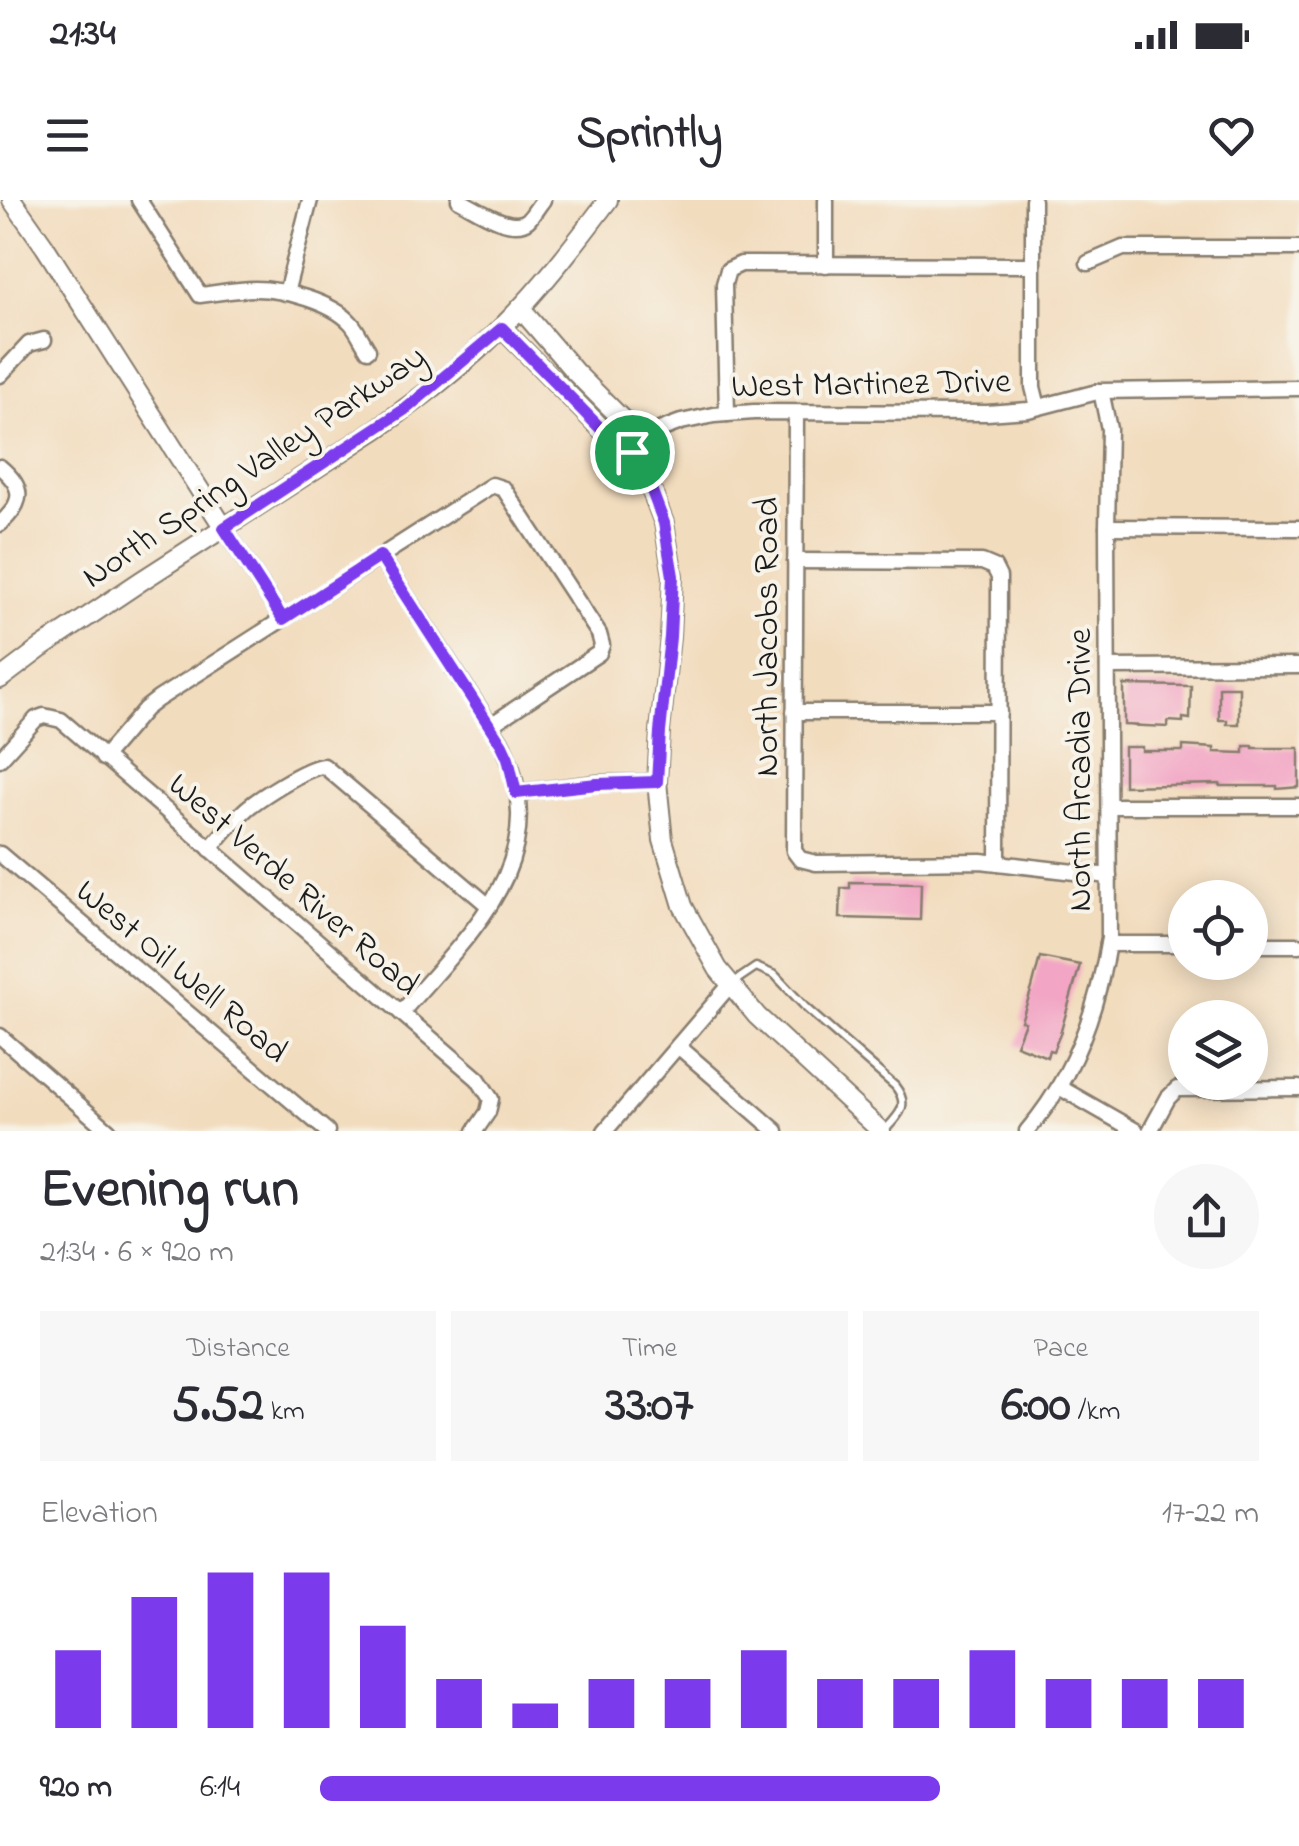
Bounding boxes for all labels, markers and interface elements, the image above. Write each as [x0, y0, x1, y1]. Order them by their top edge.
text: 21:34 [50, 7, 116, 63]
text: Sprintly [577, 102, 722, 168]
icon: menu [40, 108, 95, 163]
icon: heart [1204, 108, 1259, 163]
street label: North Spring Valley Parkway [72, 333, 437, 603]
street label: West Martinez Drive [731, 358, 1012, 413]
pin [590, 410, 675, 495]
icon: arrive [605, 425, 660, 480]
street label: North Jacobs Road [743, 497, 794, 777]
street label: North Arcadia Drive [1056, 628, 1107, 912]
street label: West Verde River Road [155, 761, 430, 1010]
street label: West Oil Well Road [63, 868, 298, 1077]
map controls [1168, 880, 1268, 1100]
button: locate [1168, 880, 1268, 980]
button: layers [1168, 1000, 1268, 1100]
text: Evening run [40, 1152, 299, 1232]
button: share [1154, 1164, 1259, 1269]
text: 21:34 · 6 × 920 m [40, 1230, 234, 1277]
text: Distance [187, 1329, 290, 1370]
text: Time [622, 1329, 677, 1370]
text: Pace [1034, 1329, 1088, 1370]
text: 5.52 [172, 1370, 264, 1443]
text: 33:07 [606, 1370, 693, 1443]
text: 6:00 [1001, 1370, 1071, 1443]
text: km [264, 1392, 305, 1433]
text: /km [1071, 1392, 1120, 1433]
text: Elevation [40, 1491, 158, 1538]
text: 17–22 m [1162, 1491, 1259, 1538]
text: 920 m [40, 1765, 112, 1812]
text: 6:14 [200, 1765, 240, 1812]

